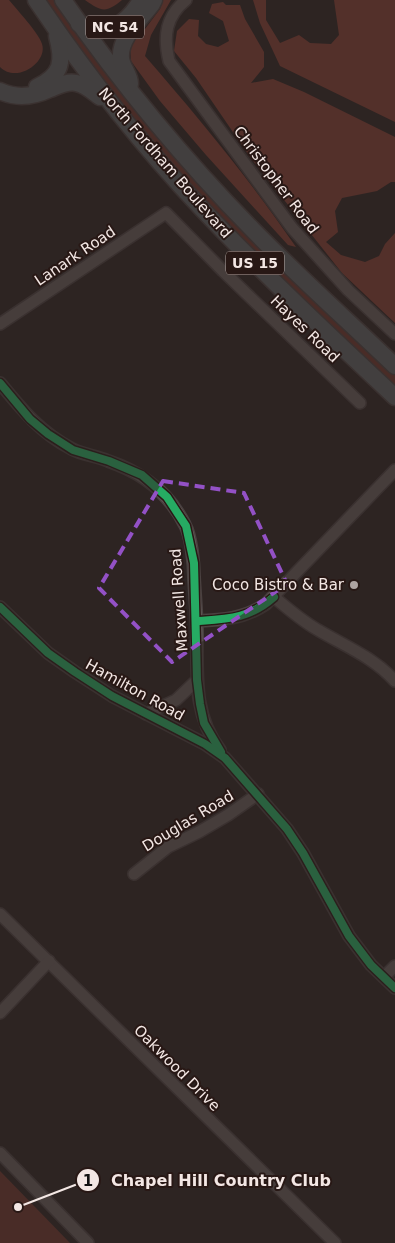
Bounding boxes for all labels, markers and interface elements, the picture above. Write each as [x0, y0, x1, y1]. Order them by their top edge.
road number: NC 54 [86, 16, 144, 38]
street label: North Fordham Boulevard [95, 84, 235, 242]
street label: Christopher Road [230, 123, 322, 237]
street label: Lanark Road [31, 222, 119, 290]
road number: US 15 [226, 252, 284, 274]
street label: Hayes Road [267, 292, 343, 366]
street label: Maxwell Road [166, 548, 192, 652]
place label: Coco Bistro & Bar [212, 576, 345, 594]
marker: Coco Bistro & Bar [348, 579, 360, 591]
street label: Hamilton Road [82, 655, 188, 725]
street label: Douglas Road [139, 787, 237, 855]
street label: Oakwood Drive [130, 1021, 224, 1115]
callout: Chapel Hill Country Club [76, 1165, 341, 1196]
text: Chapel Hill Country Club [111, 1171, 331, 1190]
text: 1 [83, 1172, 93, 1190]

